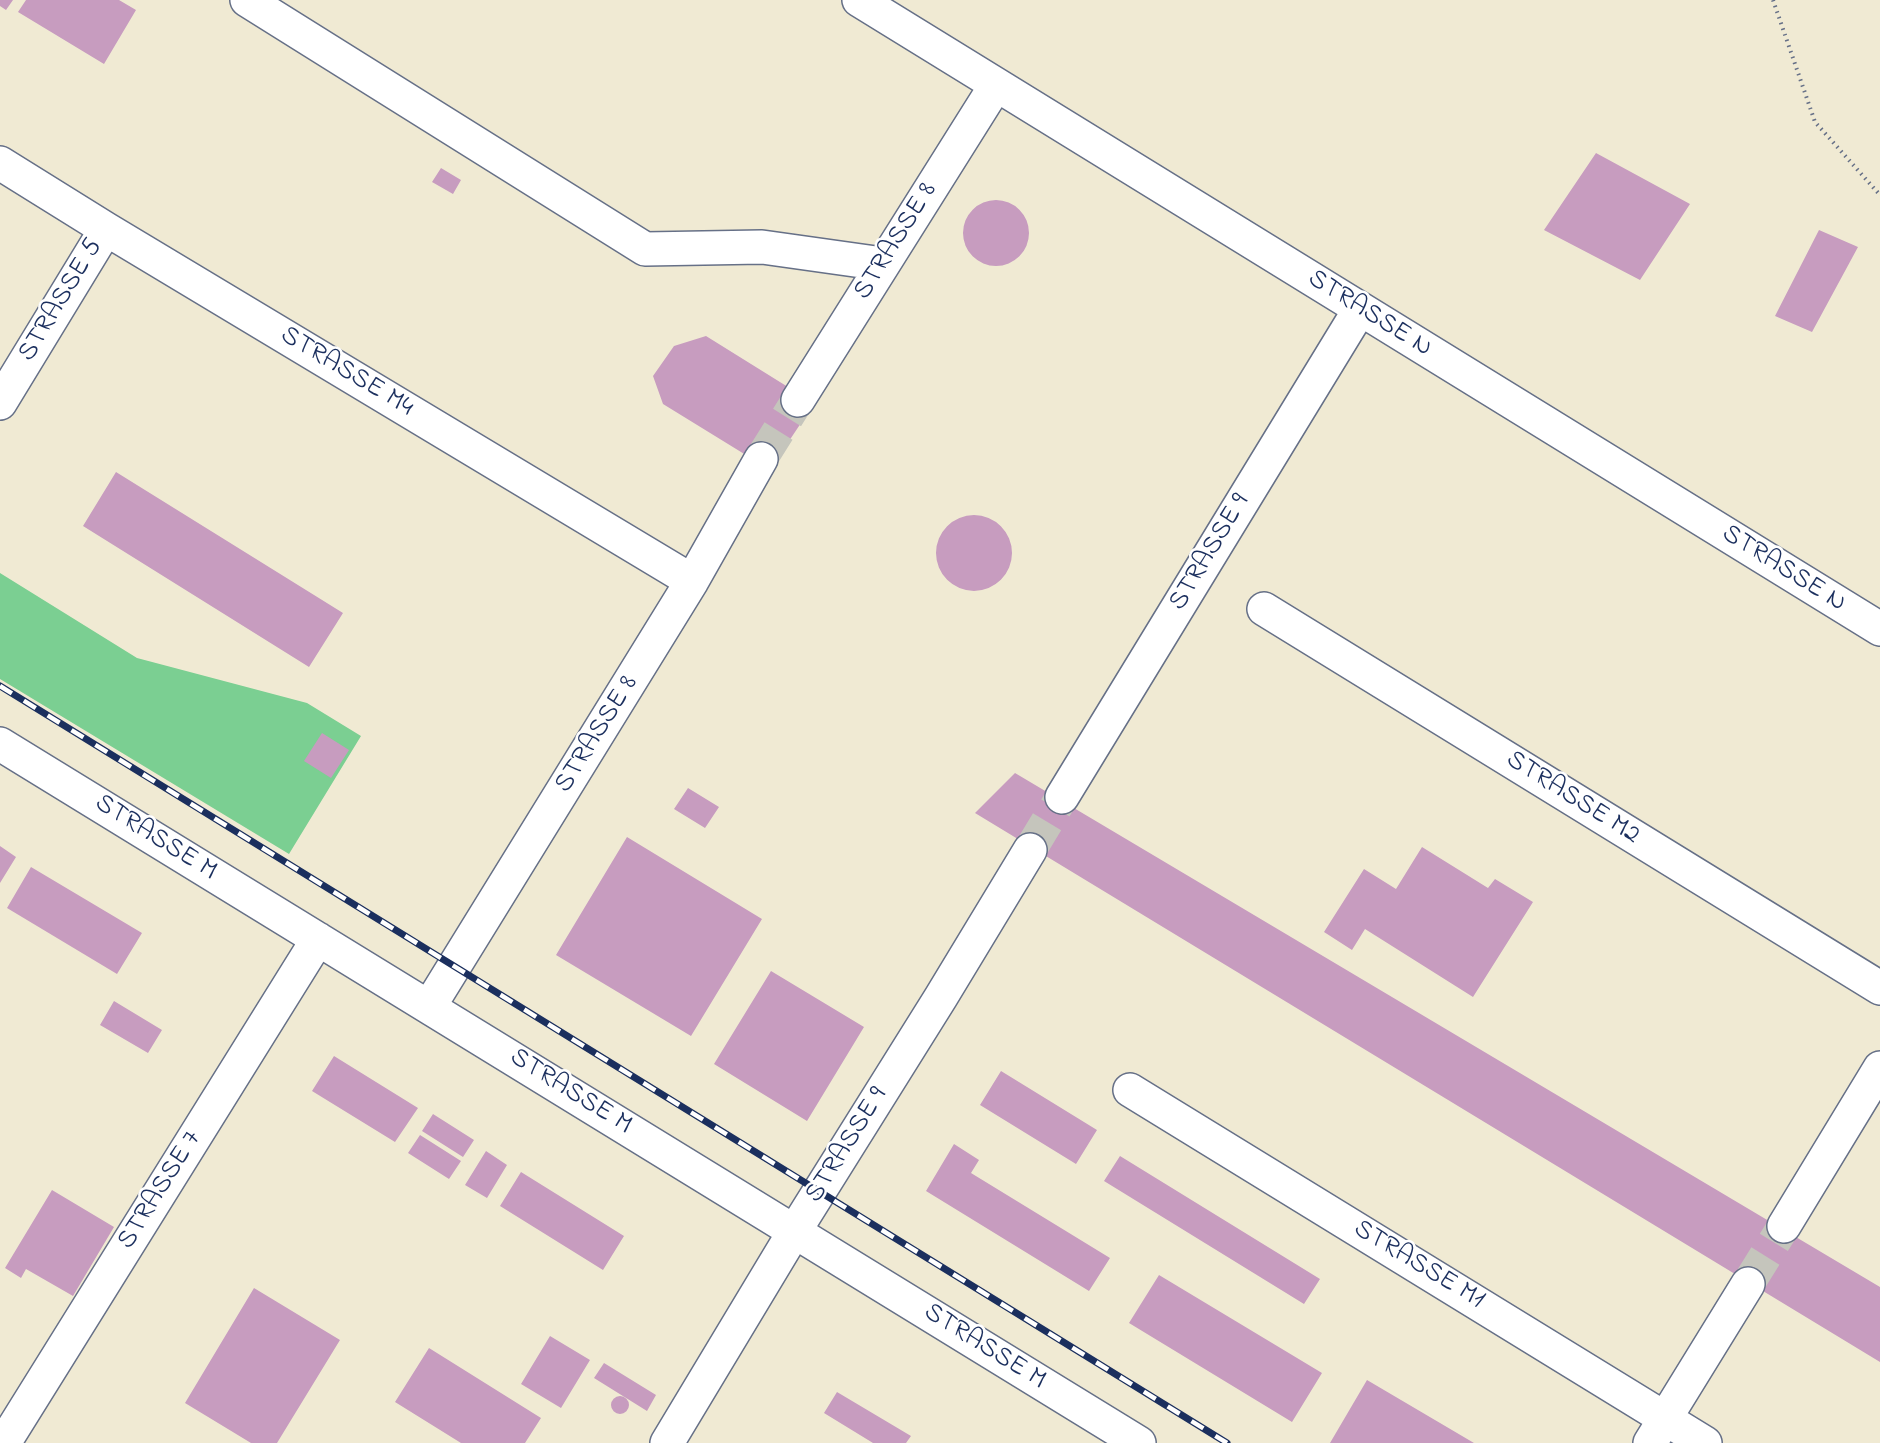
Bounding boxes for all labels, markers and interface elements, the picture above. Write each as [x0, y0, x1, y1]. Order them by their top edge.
street label: STRASSE 8 [848, 177, 946, 307]
street label: STRASSE 5 [13, 234, 111, 368]
street label: STRASSE N [1301, 264, 1437, 366]
street label: STRASSE M4 [274, 321, 418, 425]
street label: STRASSE 9 [1164, 489, 1258, 617]
street label: STRASSE N [1715, 519, 1851, 621]
street label: STRASSE 8 [549, 670, 647, 800]
street label: STRASSE M2 [1499, 745, 1645, 853]
street label: STRASSE M [88, 789, 222, 889]
street label: STRASSE M [503, 1043, 637, 1143]
street label: STRASSE 9 [800, 1082, 896, 1210]
street label: STRASSE 7 [112, 1126, 210, 1256]
street label: STRASSE M1 [1347, 1214, 1489, 1318]
street label: STRASSE M [917, 1298, 1051, 1398]

